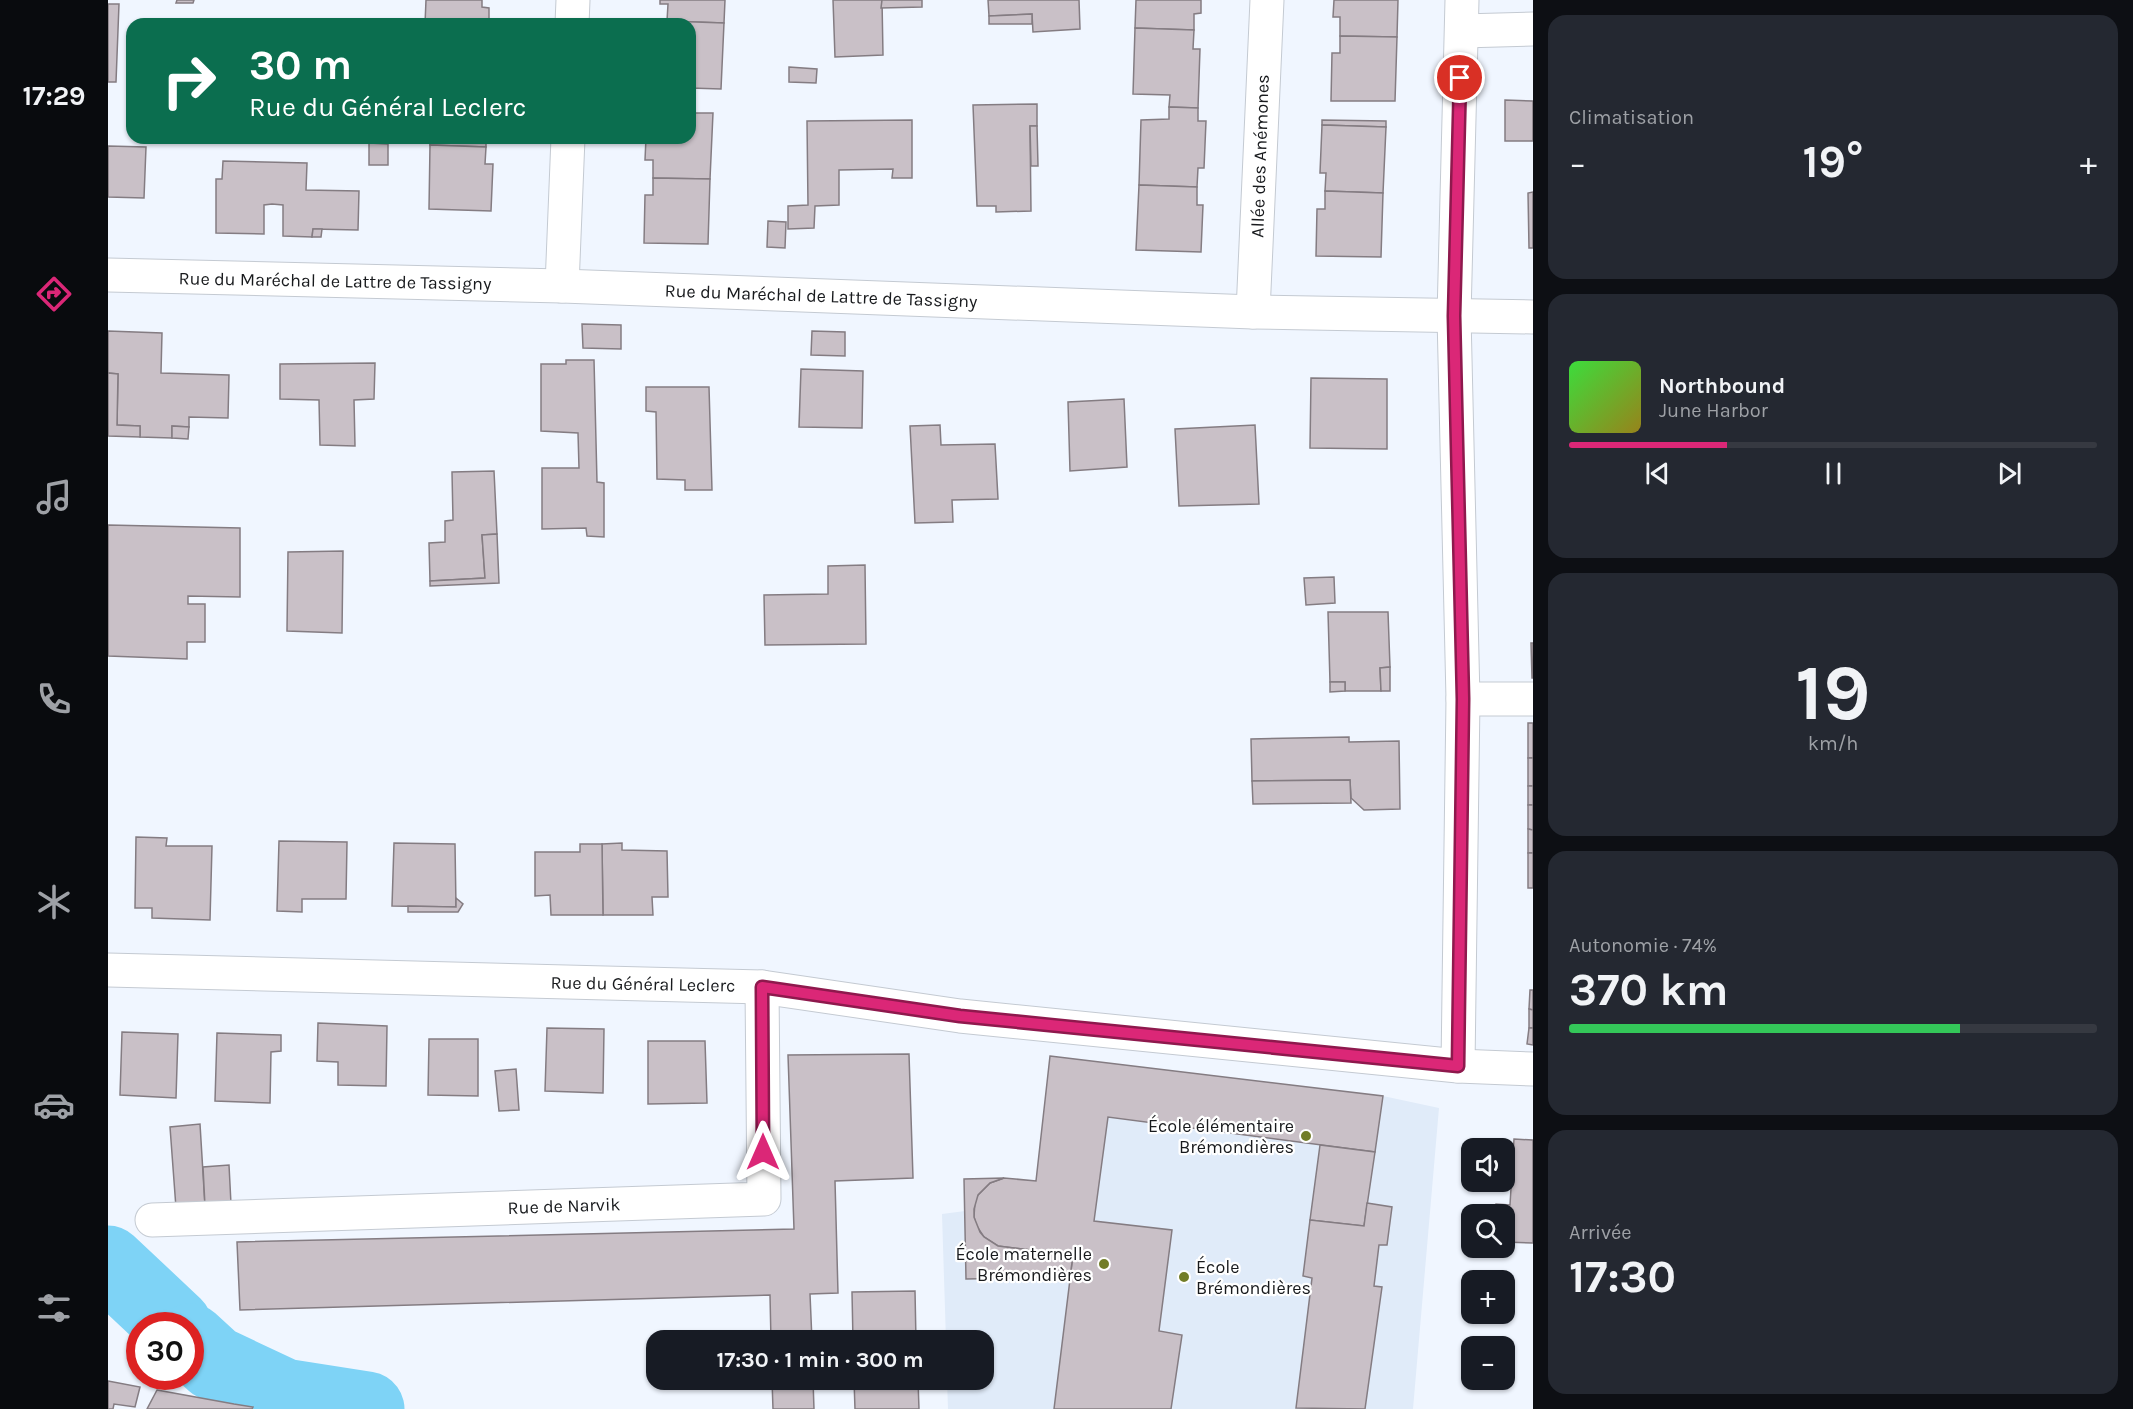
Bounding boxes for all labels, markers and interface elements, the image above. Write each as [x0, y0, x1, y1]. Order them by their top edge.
text: 30 m [249, 40, 352, 90]
icon: right [150, 42, 228, 120]
pin [1434, 52, 1485, 103]
icon: arrive [1443, 61, 1476, 94]
street label: Allée des Anémones [1246, 74, 1274, 238]
text: 17:29 [22, 80, 86, 112]
text: Rue du Général Leclerc [249, 91, 526, 123]
text: Climatisation [1569, 106, 1694, 129]
text: 19° [1803, 136, 1863, 188]
text: − [1569, 144, 1586, 182]
text: + [2080, 144, 2097, 182]
street label: Rue du Maréchal de Lattre de Tassigny [178, 267, 492, 295]
icon: directions [33, 273, 75, 315]
street label: Rue du Maréchal de Lattre de Tassigny [664, 280, 978, 312]
text: Northbound [1659, 373, 1785, 399]
text: June Harbor [1659, 399, 1768, 422]
icon: previous [1641, 457, 1674, 490]
icon: pause [1817, 457, 1850, 490]
icon: next [1993, 457, 2026, 490]
icon: music [33, 476, 75, 518]
text: 19 [1795, 647, 1871, 739]
icon: phone [33, 678, 75, 720]
text: km/h [1808, 732, 1858, 755]
icon: climate [33, 881, 75, 923]
text: Autonomie · 74% [1569, 934, 1717, 957]
text: 370 km [1569, 964, 1729, 1016]
street label: Rue du Général Leclerc [550, 971, 736, 997]
icon: car [33, 1084, 75, 1126]
place label: École élémentaire Brémondières [1148, 1114, 1294, 1158]
position arrow [731, 1120, 795, 1184]
marker: École élémentaire Brémondières [1299, 1129, 1313, 1143]
map controls [1461, 1138, 1515, 1390]
button: sound [1461, 1138, 1515, 1192]
street label: Rue de Narvik [507, 1193, 621, 1219]
button: search [1461, 1204, 1515, 1258]
text: Arrivée [1569, 1221, 1632, 1244]
place label: École maternelle Brémondières [956, 1242, 1092, 1286]
text: 17:30 [1569, 1251, 1676, 1303]
place label: École Brémondières [1196, 1255, 1311, 1299]
marker: École maternelle Brémondières [1097, 1257, 1111, 1271]
marker: École Brémondières [1177, 1270, 1191, 1284]
button: + [1461, 1270, 1515, 1324]
icon: filters [33, 1287, 75, 1329]
speed limit sign: 30 [126, 1312, 204, 1390]
button: − [1461, 1336, 1515, 1390]
text: 17:30 · 1 min · 300 m [716, 1347, 924, 1373]

